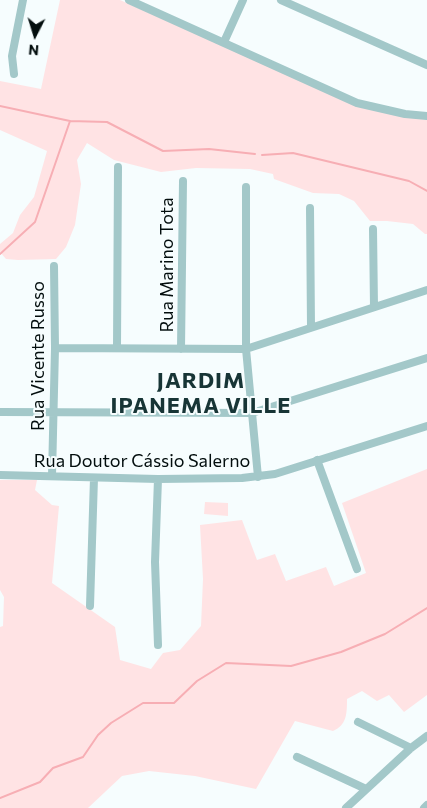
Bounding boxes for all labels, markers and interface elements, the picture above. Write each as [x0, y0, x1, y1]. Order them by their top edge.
north arrow [10, 10, 60, 60]
text: N [28, 42, 40, 59]
street label: Rua Marino Tota [156, 197, 178, 333]
street label: Rua Vicente Russo [27, 281, 49, 431]
district label: JARDIM IPANEMA VILLE [109, 368, 293, 420]
street label: Rua Doutor Cássio Salerno [34, 450, 250, 472]

